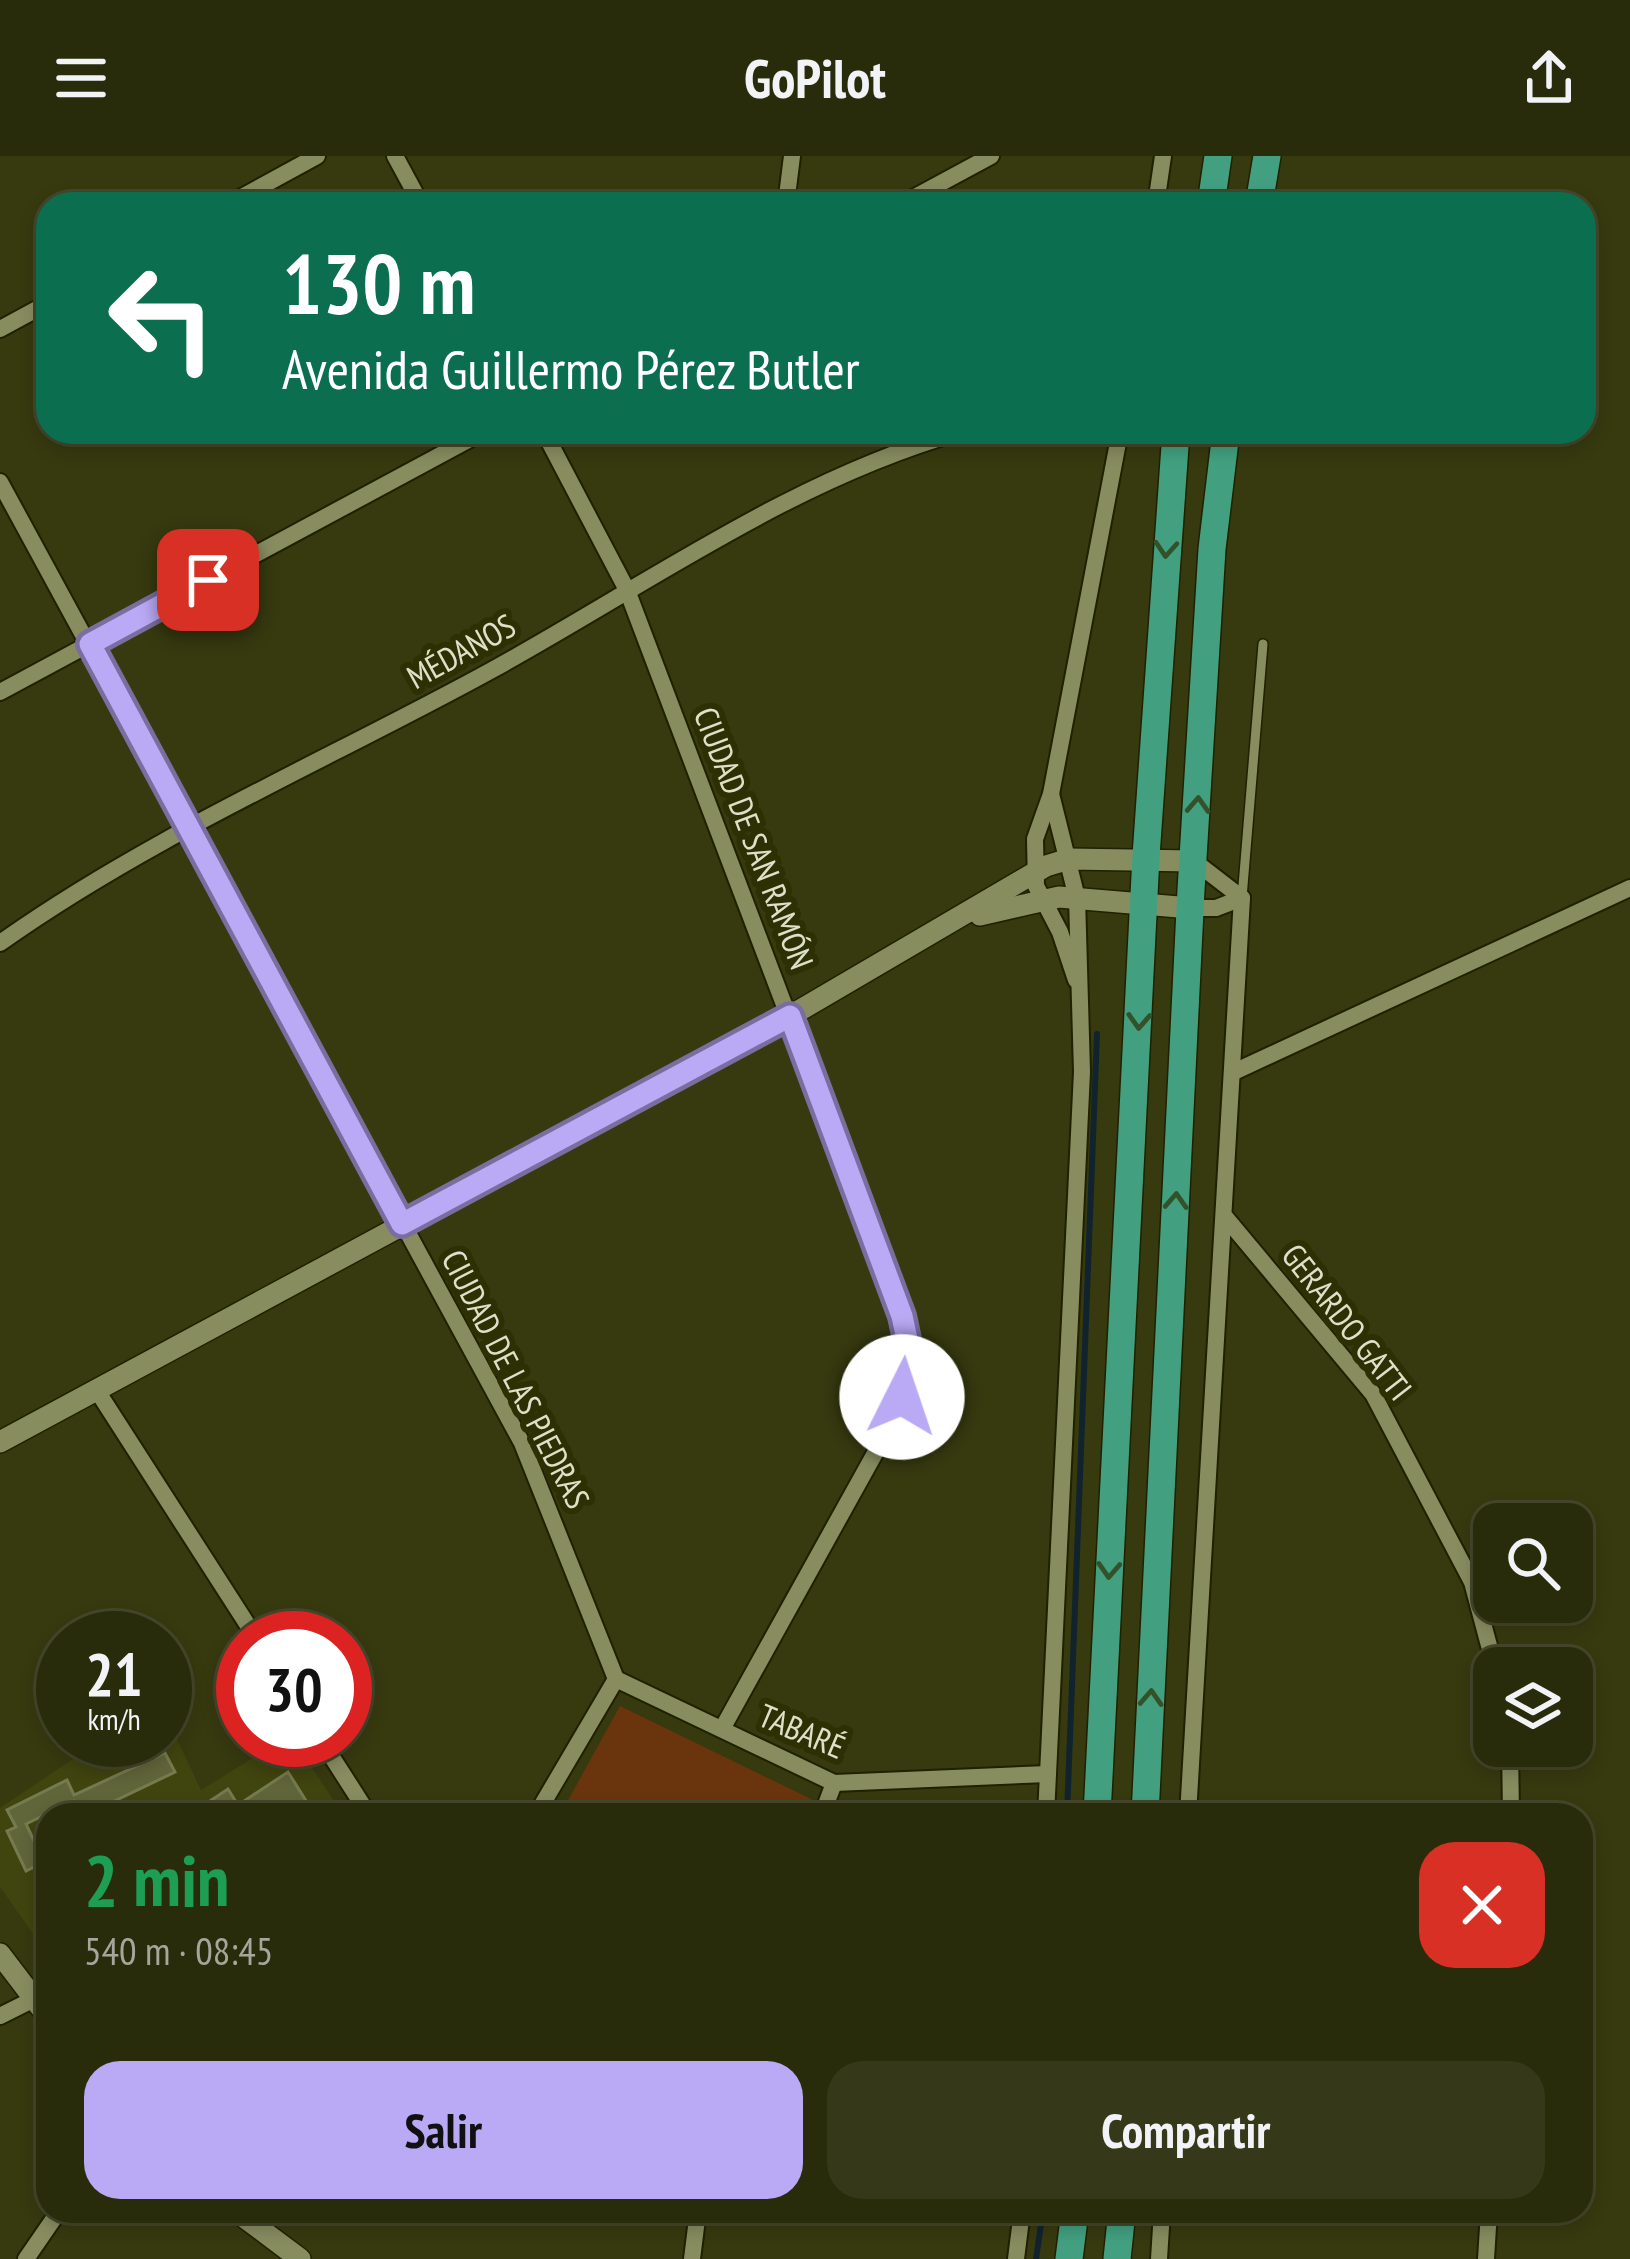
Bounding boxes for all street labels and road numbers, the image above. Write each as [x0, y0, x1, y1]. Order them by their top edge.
street label: MÉDANOS [399, 603, 523, 698]
street label: CIUDAD DE SAN RAMÓN [685, 701, 824, 975]
street label: GERARDO GATTI [1273, 1235, 1422, 1409]
street label: CIUDAD DE LAS PIEDRAS [433, 1242, 600, 1515]
street label: TABARÉ [753, 1693, 852, 1768]

